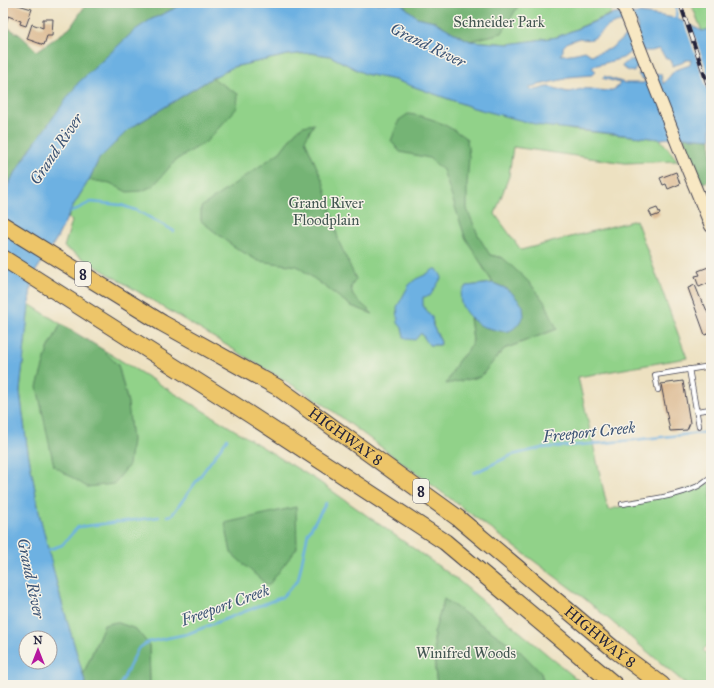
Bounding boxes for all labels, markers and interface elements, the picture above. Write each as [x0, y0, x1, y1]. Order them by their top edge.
park label: Schneider Park [453, 13, 545, 31]
water label: Grand River [387, 19, 470, 72]
water label: Grand River [25, 109, 87, 188]
park label: Grand River Floodplain [288, 194, 364, 229]
road number: 8 [75, 262, 91, 286]
street label: HIGHWAY 8 [305, 404, 386, 469]
water label: Freeport Creek [541, 418, 636, 447]
road number: 8 [413, 479, 429, 503]
water label: Grand River [13, 536, 49, 621]
water label: Freeport Creek [177, 580, 272, 631]
street label: HIGHWAY 8 [561, 602, 639, 671]
north arrow [18, 630, 58, 670]
text: N [33, 634, 43, 647]
park label: Winifred Woods [416, 644, 516, 662]

